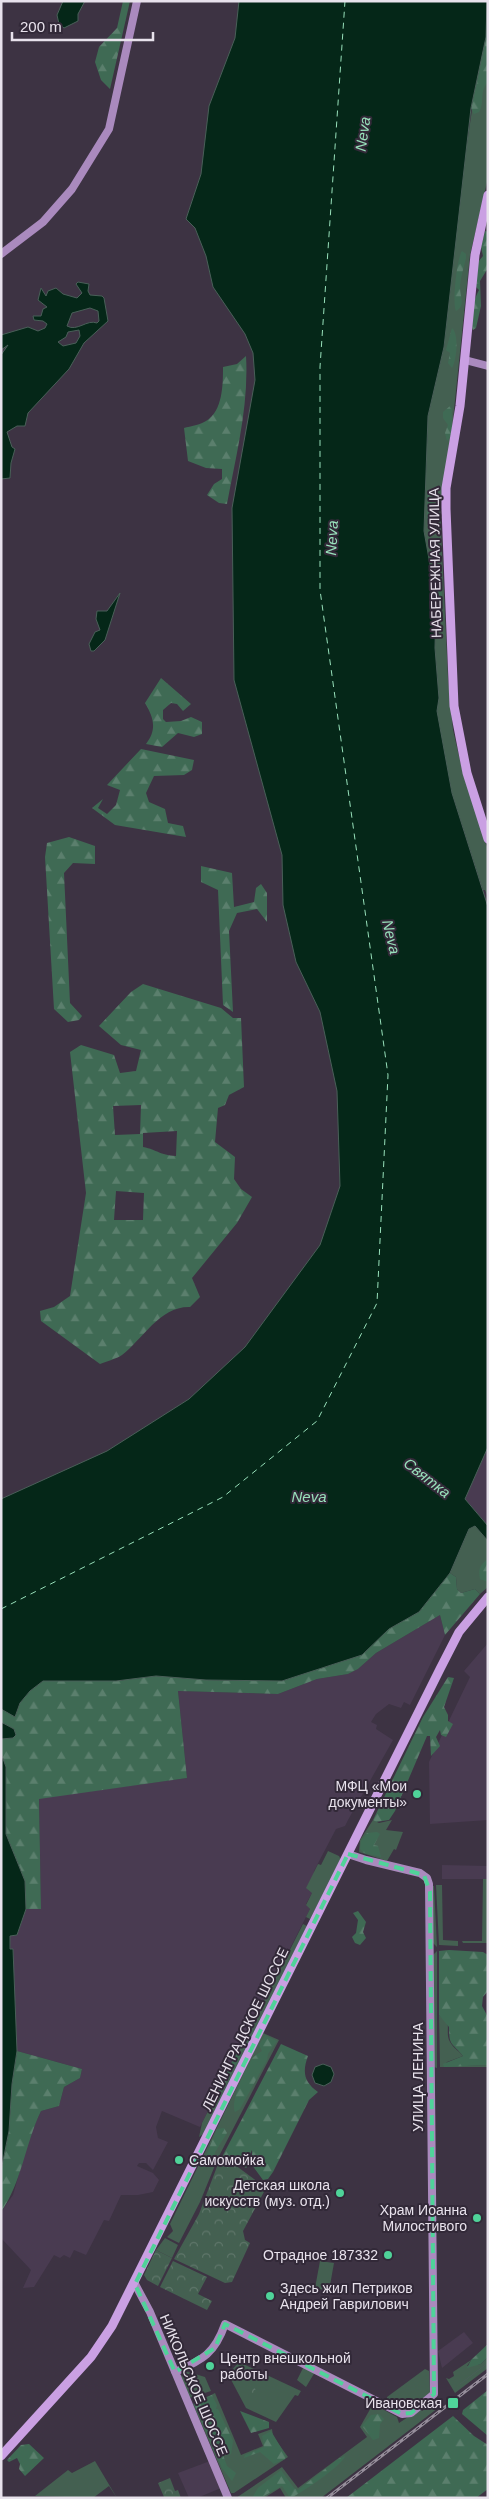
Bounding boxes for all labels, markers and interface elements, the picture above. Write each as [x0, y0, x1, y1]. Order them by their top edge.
scale bar [12, 10, 154, 42]
text: 200 m [20, 18, 62, 35]
water label: Neva [352, 115, 373, 152]
street label: НАБЕРЕЖНАЯ УЛИЦА [426, 487, 444, 638]
water label: Neva [322, 520, 341, 556]
water label: Neva [379, 918, 404, 956]
water label: Святка [401, 1454, 454, 1501]
water label: Neva [291, 1488, 327, 1505]
place label: МФЦ «Мои документы» [329, 1778, 407, 1810]
marker: МФЦ «Мои документы» [411, 1788, 423, 1800]
street label: ЛЕНИНГРАДСКОЕ ШОССЕ [198, 1945, 292, 2113]
street label: УЛИЦА ЛЕНИНА [410, 2022, 426, 2132]
place label: Самомойка [189, 2152, 264, 2168]
marker: Самомойка [173, 2154, 185, 2166]
place label: Детская школа искусств (муз. отд.) [205, 2177, 330, 2209]
marker: Детская школа искусств (муз. отд.) [334, 2187, 346, 2199]
place label: Храм Иоанна Милостивого [380, 2202, 467, 2234]
marker: Храм Иоанна Милостивого [471, 2212, 483, 2224]
place label: Отрадное 187332 [263, 2247, 378, 2263]
marker: Отрадное 187332 [382, 2249, 394, 2261]
place label: Здесь жил Петриков Андрей Гаврилович [280, 2280, 413, 2312]
marker: Здесь жил Петриков Андрей Гаврилович [264, 2290, 276, 2302]
street label: НИКОЛЬСКОЕ ШОССЕ [157, 2312, 231, 2458]
place label: Центр внешкольной работы [220, 2350, 351, 2382]
marker: Центр внешкольной работы [204, 2360, 216, 2372]
place label: Ивановская [365, 2395, 442, 2411]
marker: Ивановская [446, 2396, 460, 2410]

